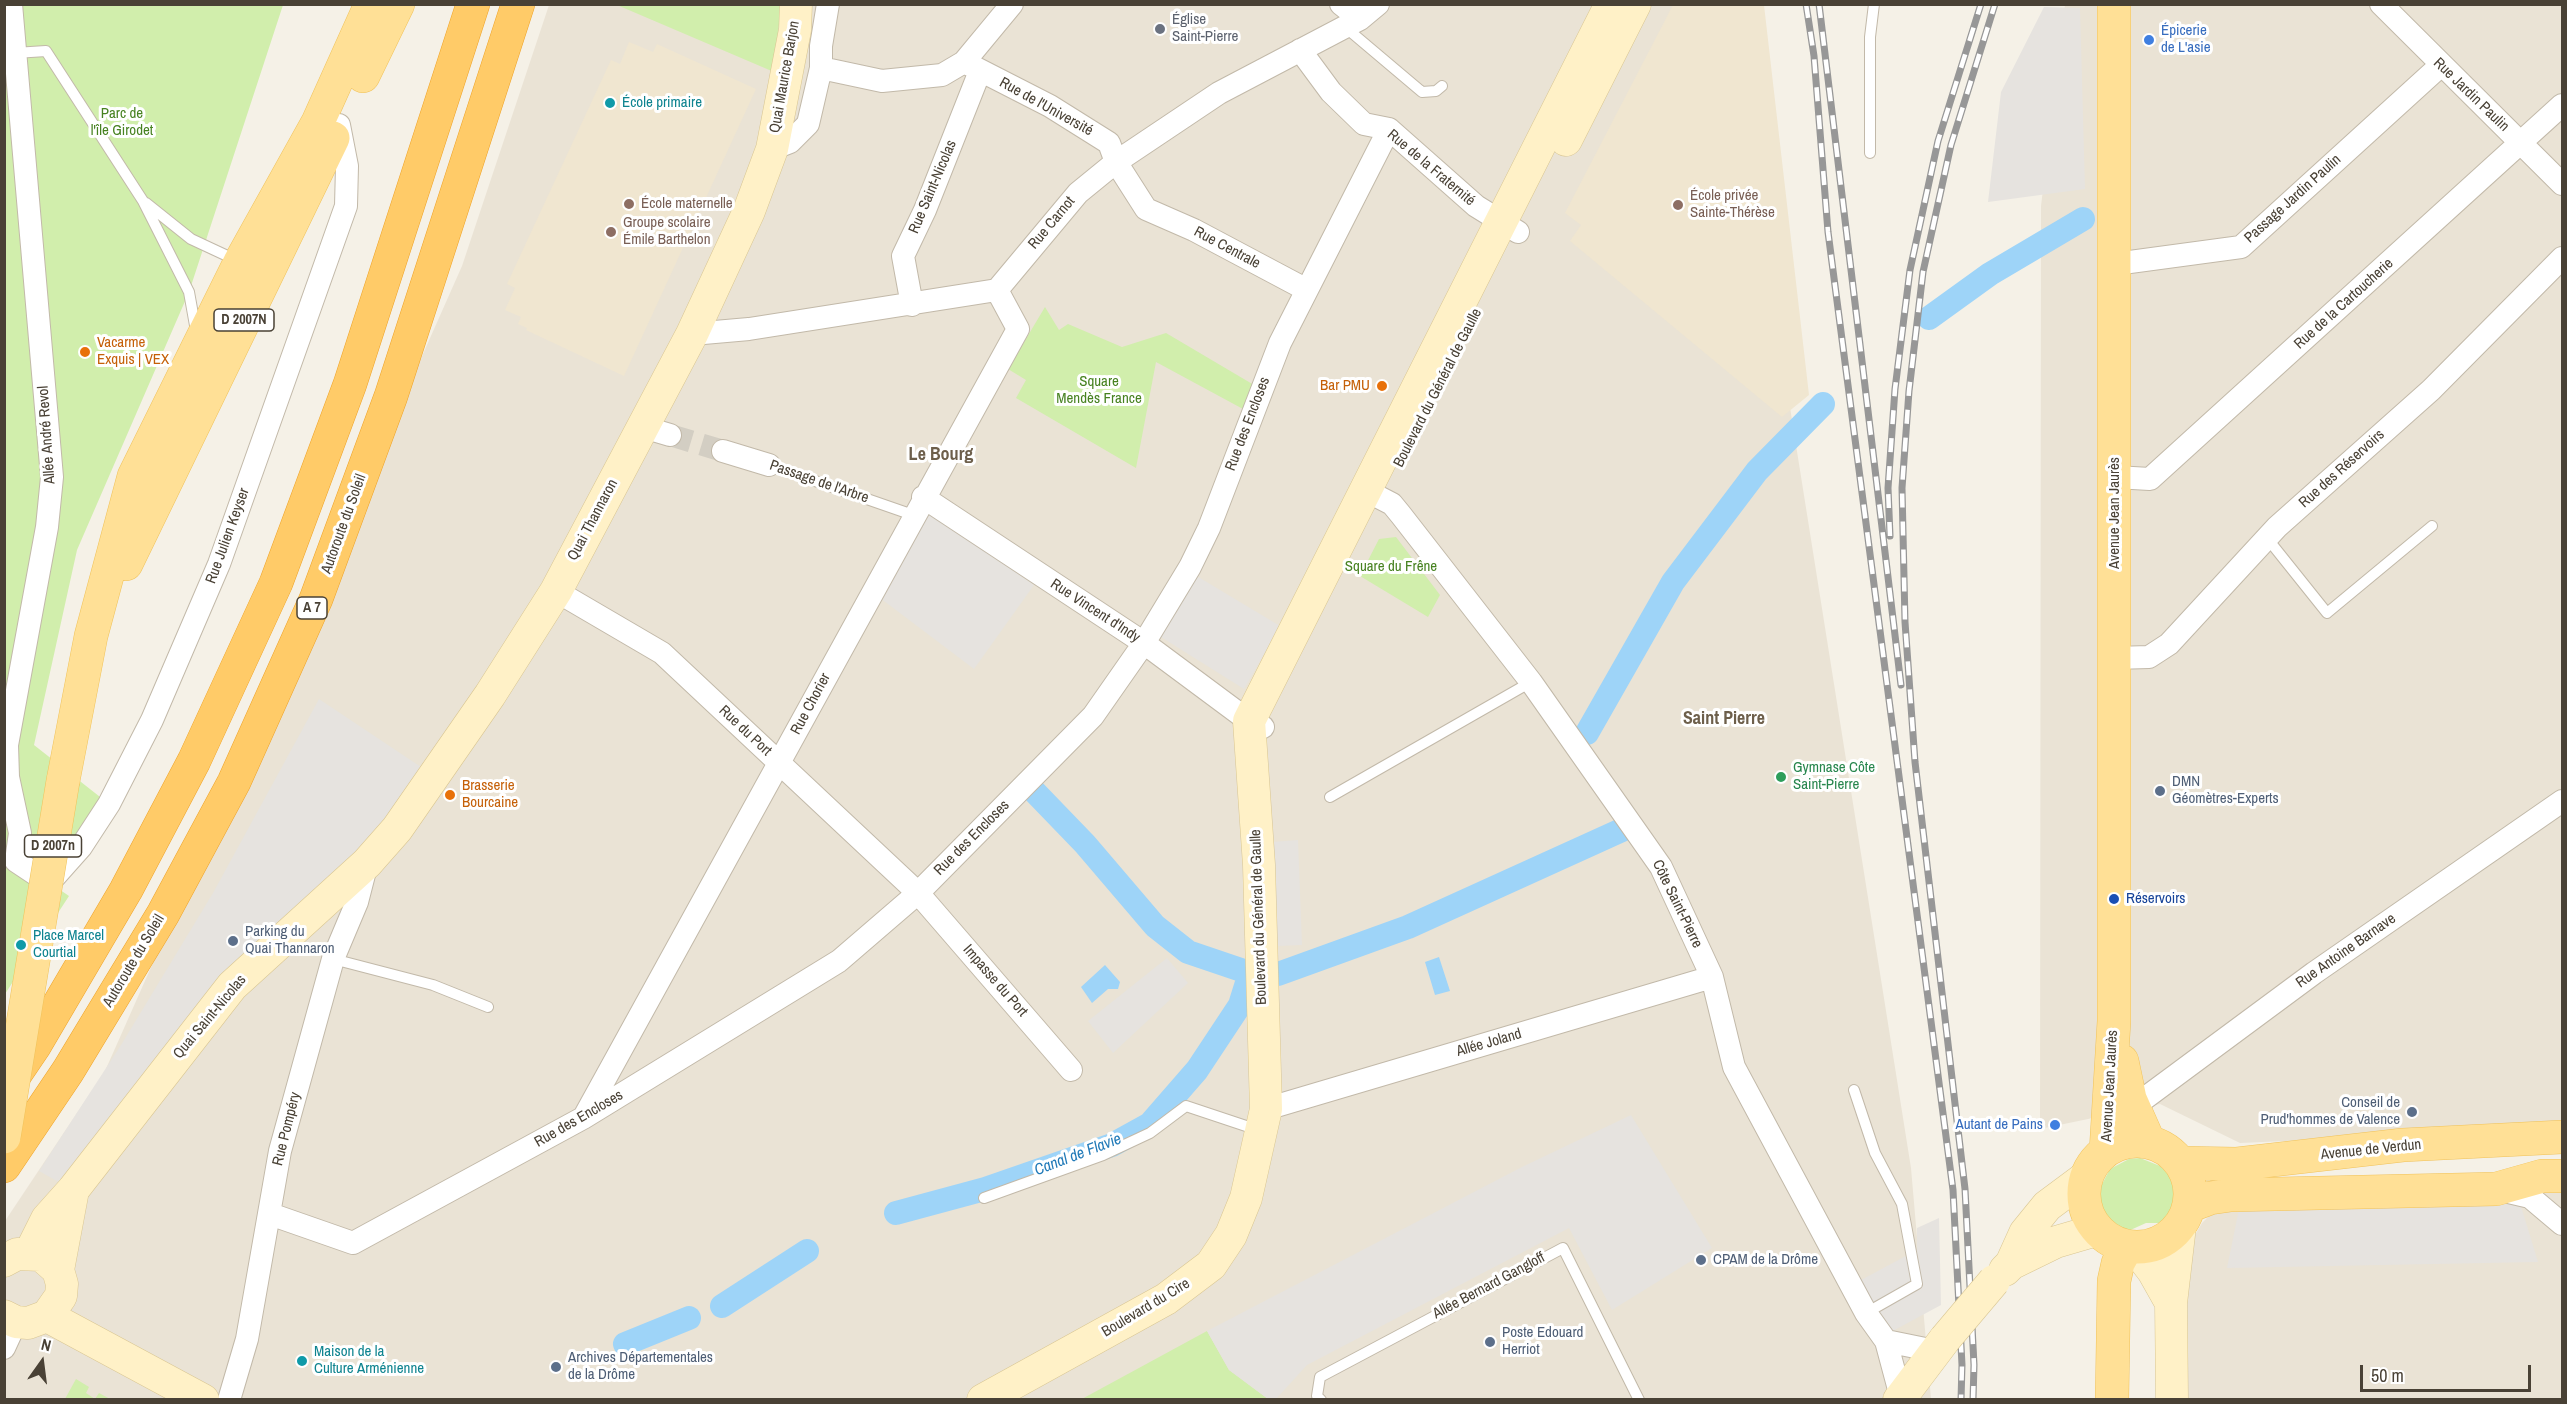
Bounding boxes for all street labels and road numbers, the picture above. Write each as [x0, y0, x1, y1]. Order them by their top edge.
street label: Quai Maurice Barjon [766, 20, 804, 134]
street label: Rue Jardin Paulin [2429, 54, 2513, 136]
street label: Rue de l'Université [996, 74, 1096, 140]
street label: Rue de la Fraternité [1383, 126, 1479, 210]
street label: Rue Saint-Nicolas [905, 138, 961, 236]
street label: Passage Jardin Paulin [2241, 151, 2345, 247]
street label: Rue Carnot [1025, 193, 1079, 253]
street label: Rue Centrale [1191, 223, 1263, 273]
street label: Rue de la Cartoucherie [2291, 255, 2397, 353]
street label: Boulevard du Général de Gaulle [1390, 306, 1486, 470]
road number: D 2007N [214, 309, 274, 331]
street label: Rue des Encloses [1222, 374, 1274, 474]
street label: Allée André Revol [35, 385, 59, 485]
street label: Rue des Réservoirs [2296, 426, 2388, 512]
street label: Passage de l'Arbre [767, 457, 871, 507]
street label: Avenue Jean Jaurès [2106, 457, 2124, 569]
street label: Autoroute du Soleil [318, 472, 370, 576]
street label: Quai Thannaron [564, 476, 622, 564]
street label: Rue Julien Keyser [202, 486, 254, 586]
street label: Rue Vincent d'Indy [1047, 575, 1143, 647]
road number: A 7 [297, 597, 327, 619]
street label: Rue Chorier [787, 670, 835, 738]
street label: Rue du Port [715, 702, 775, 760]
street label: Rue des Encloses [931, 797, 1013, 879]
street label: Boulevard du Général de Gaulle [1247, 829, 1271, 1005]
road number: D 2007n [25, 835, 82, 857]
street label: Côte Saint-Pierre [1648, 857, 1706, 951]
street label: Rue Antoine Barnave [2293, 910, 2399, 992]
street label: Autoroute du Soleil [99, 912, 169, 1010]
street label: Impasse du Port [959, 941, 1031, 1021]
street label: Quai Saint-Nicolas [170, 971, 250, 1063]
street label: Allée Joland [1454, 1025, 1524, 1061]
street label: Avenue Jean Jaurès [2098, 1030, 2122, 1142]
street label: Rue des Encloses [532, 1086, 626, 1152]
street label: Rue Pompéry [269, 1090, 305, 1168]
street label: Avenue de Verdun [2320, 1136, 2422, 1164]
street label: Allée Bernard Gangloff [1430, 1249, 1548, 1323]
street label: Boulevard du Cire [1099, 1275, 1193, 1341]

